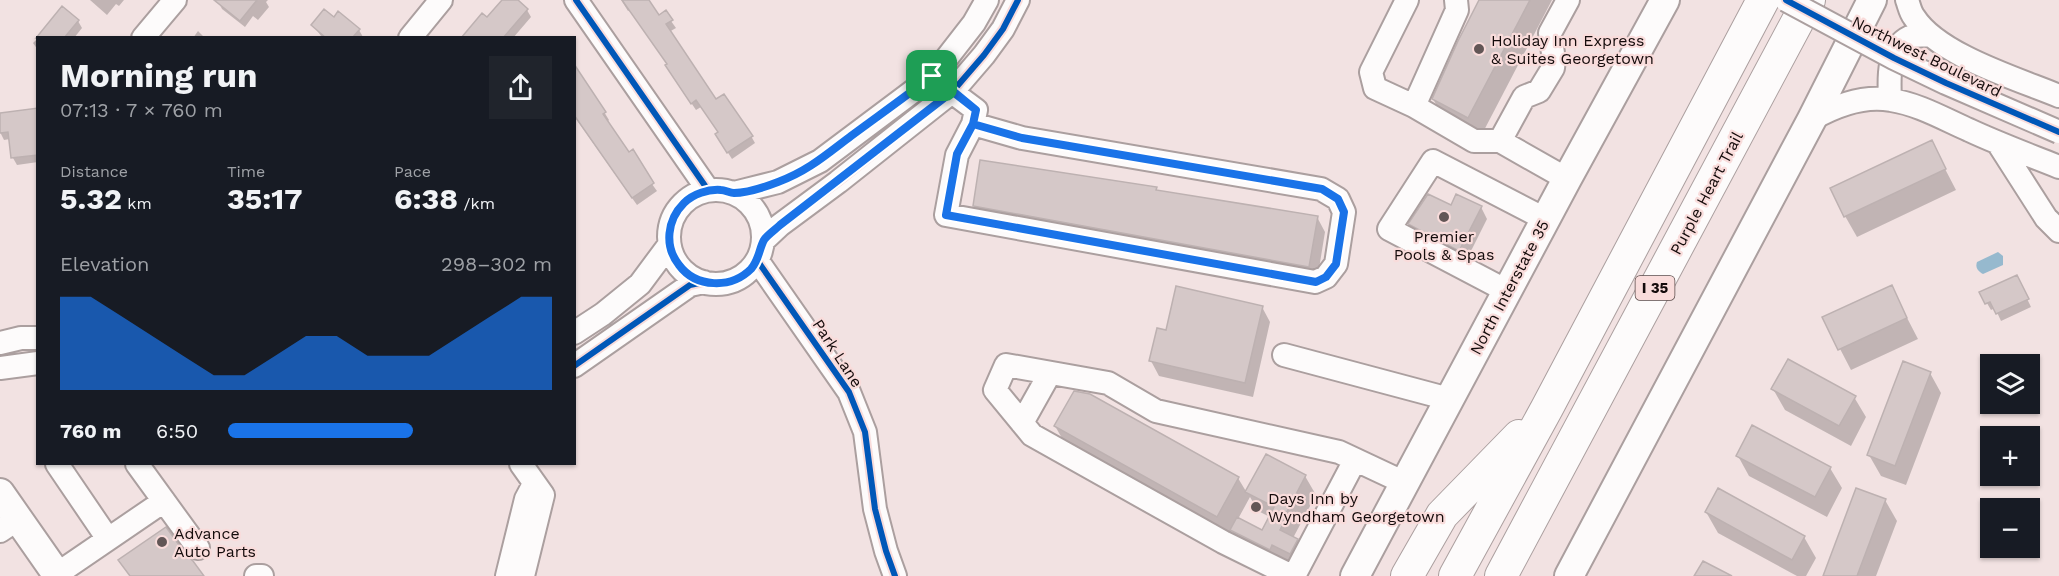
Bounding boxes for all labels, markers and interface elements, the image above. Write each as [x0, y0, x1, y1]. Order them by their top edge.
street label: Northwest Boulevard [1849, 12, 2005, 101]
place label: Holiday Inn Express & Suites Georgetown [1491, 31, 1654, 68]
marker: Holiday Inn Express & Suites Georgetown [1472, 42, 1486, 56]
pin [906, 50, 957, 101]
text: Morning run [60, 56, 257, 95]
button: share [489, 56, 552, 119]
icon: arrive [915, 59, 948, 92]
text: 07:13 · 7 × 760 m [60, 98, 223, 122]
street label: Purple Heart Trail [1666, 128, 1747, 258]
text: Distance [60, 162, 128, 181]
text: Time [227, 162, 265, 181]
text: Pace [394, 162, 431, 181]
text: 5.32 [60, 181, 122, 216]
text: 35:17 [227, 181, 303, 216]
text: 6:38 [394, 181, 458, 216]
text: km [122, 194, 152, 213]
text: /km [458, 194, 495, 213]
marker: Premier Pools & Spas [1437, 210, 1451, 224]
street label: North Interstate 35 [1466, 217, 1553, 358]
place label: Premier Pools & Spas [1394, 227, 1494, 264]
text: Elevation [60, 252, 149, 276]
text: 298–302 m [441, 252, 552, 276]
road number: I 35 [1636, 276, 1674, 300]
street label: Park Lane [809, 316, 867, 391]
map controls [1980, 354, 2040, 558]
button: layers [1980, 354, 2040, 414]
text: 760 m [60, 419, 121, 443]
text: 6:50 [156, 419, 198, 443]
button: + [1980, 426, 2040, 486]
place label: Days Inn by Wyndham Georgetown [1268, 489, 1445, 526]
button: − [1980, 498, 2040, 558]
marker: Days Inn by Wyndham Georgetown [1249, 500, 1263, 514]
place label: Advance Auto Parts [174, 524, 256, 561]
marker: Advance Auto Parts [155, 535, 169, 549]

